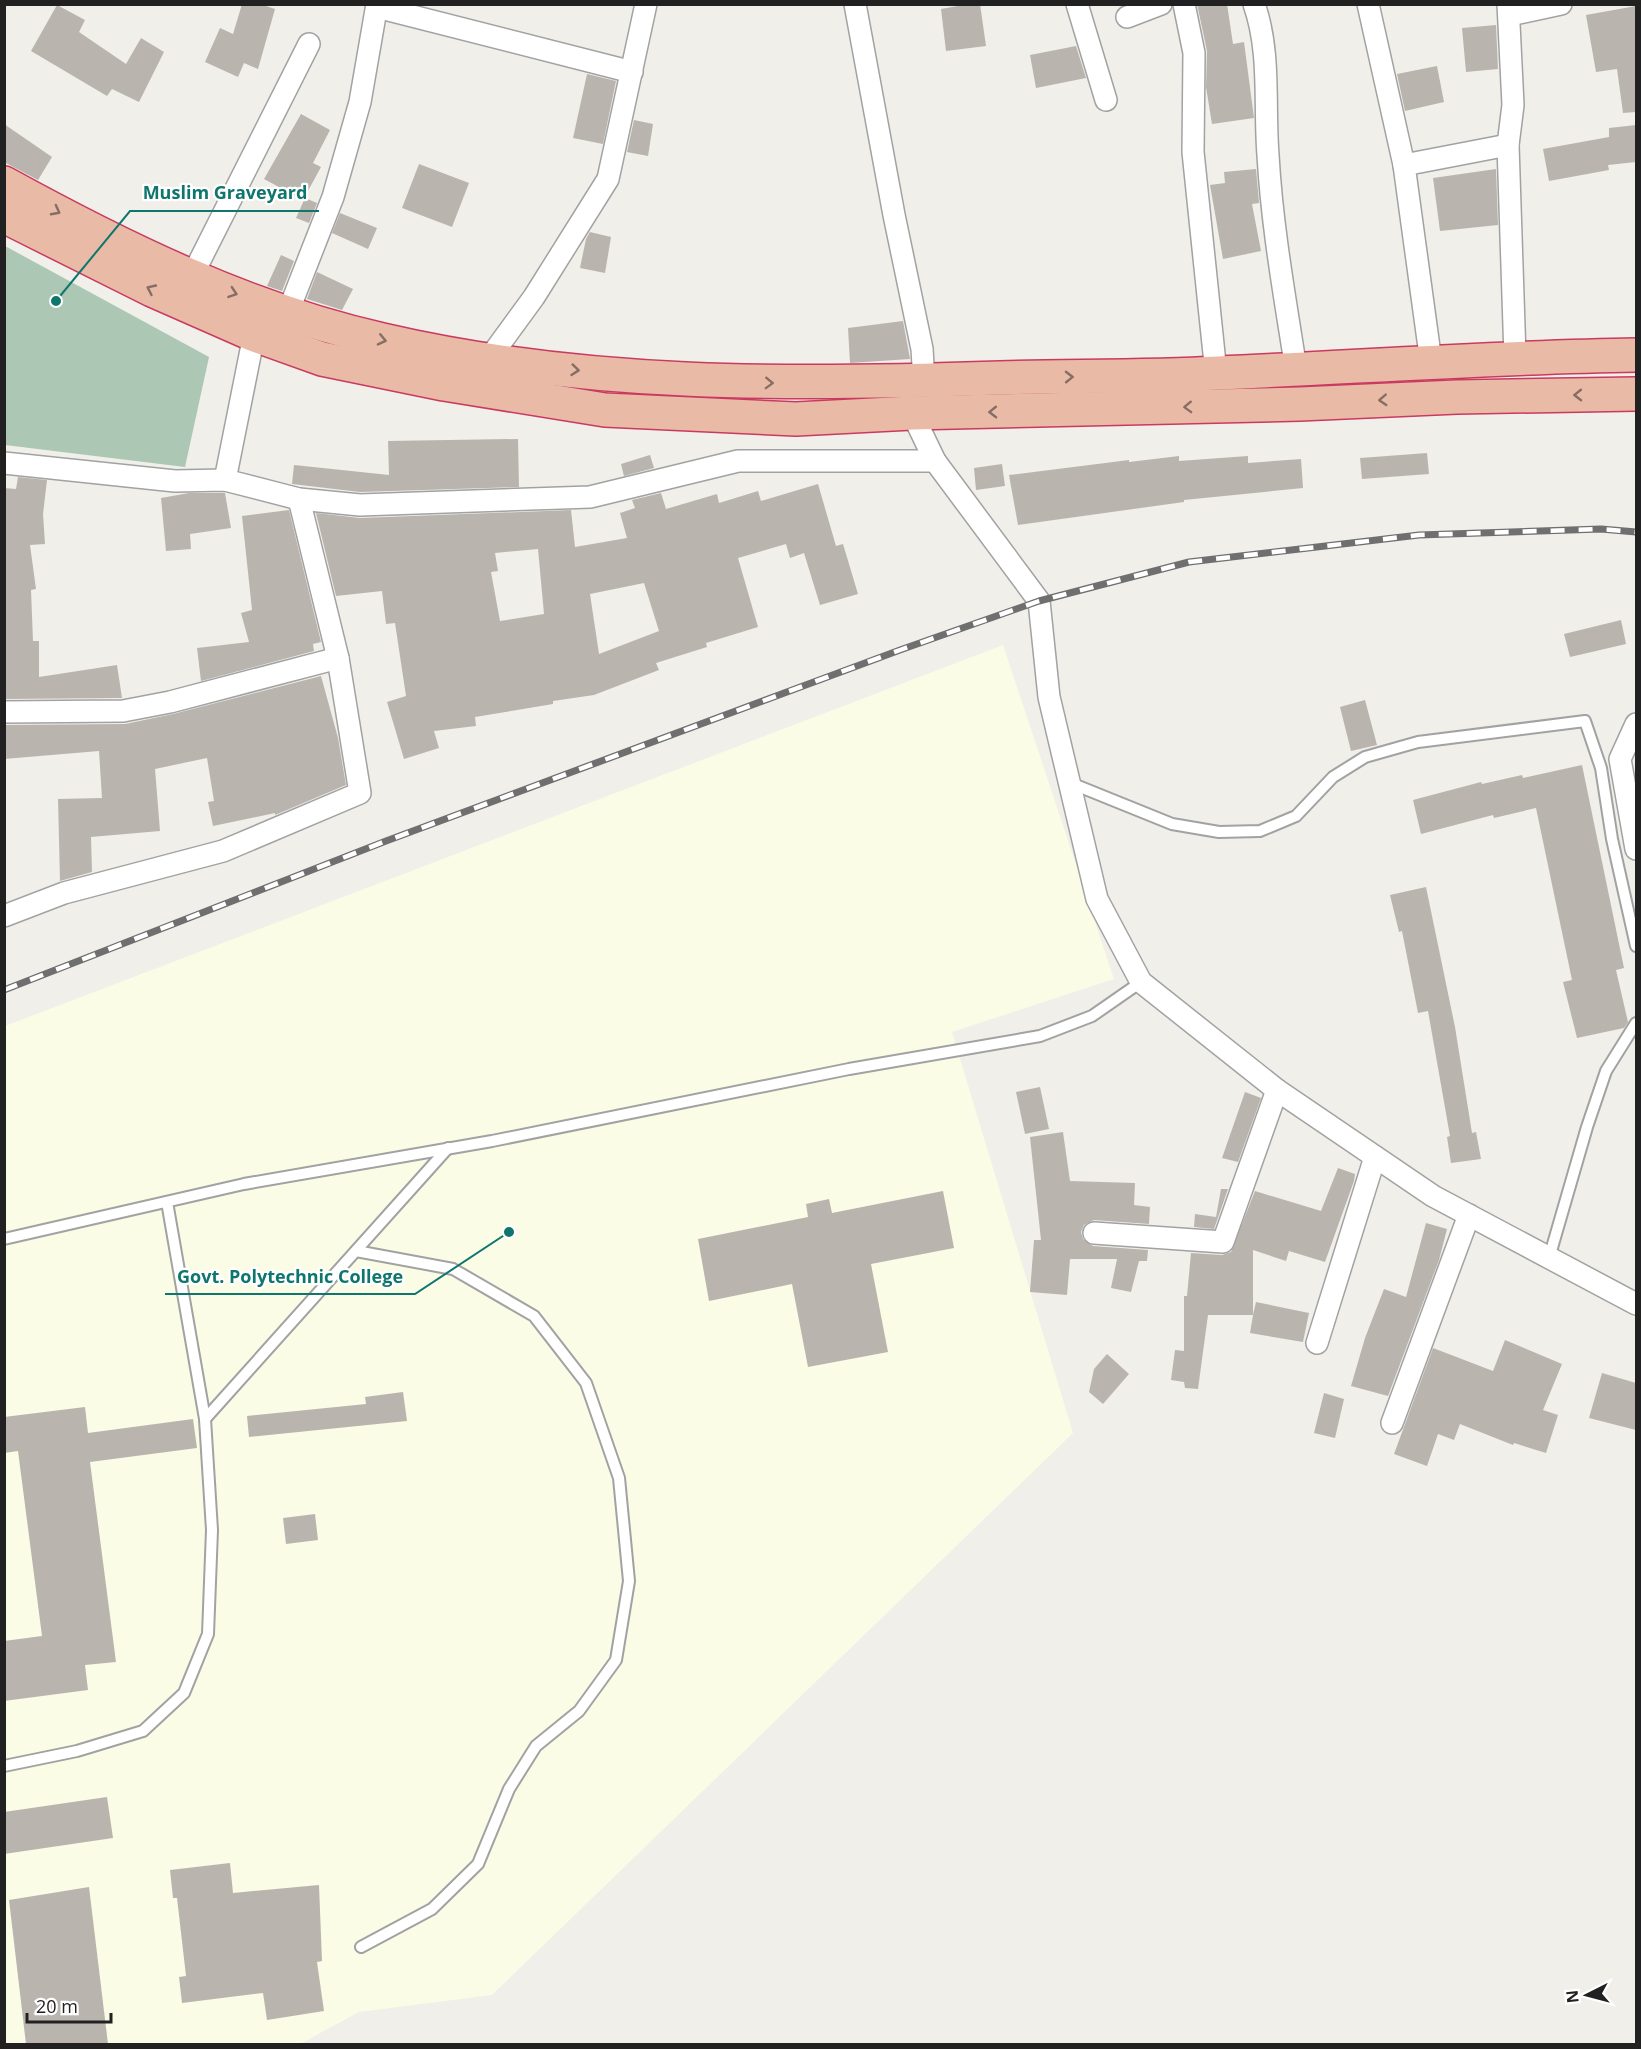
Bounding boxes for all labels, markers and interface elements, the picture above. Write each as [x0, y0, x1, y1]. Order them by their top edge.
callout: Muslim Graveyard [130, 175, 319, 211]
text: Muslim Graveyard [143, 180, 307, 204]
one-way arrow [50, 204, 60, 215]
one-way arrow [147, 285, 158, 297]
one-way arrow [227, 285, 238, 298]
one-way arrow [377, 333, 387, 346]
one-way arrow [570, 363, 579, 376]
one-way arrow [1065, 371, 1074, 383]
one-way arrow [765, 376, 774, 389]
one-way arrow [1574, 389, 1583, 401]
one-way arrow [1379, 394, 1388, 407]
one-way arrow [1184, 401, 1193, 414]
one-way arrow [989, 406, 998, 418]
callout: Govt. Polytechnic College [165, 1258, 415, 1294]
text: Govt. Polytechnic College [177, 1264, 403, 1288]
north arrow [1557, 1965, 1617, 2025]
scale bar [27, 1986, 111, 2024]
text: N [1560, 1989, 1584, 2004]
text: 20 m [36, 1994, 78, 2018]

